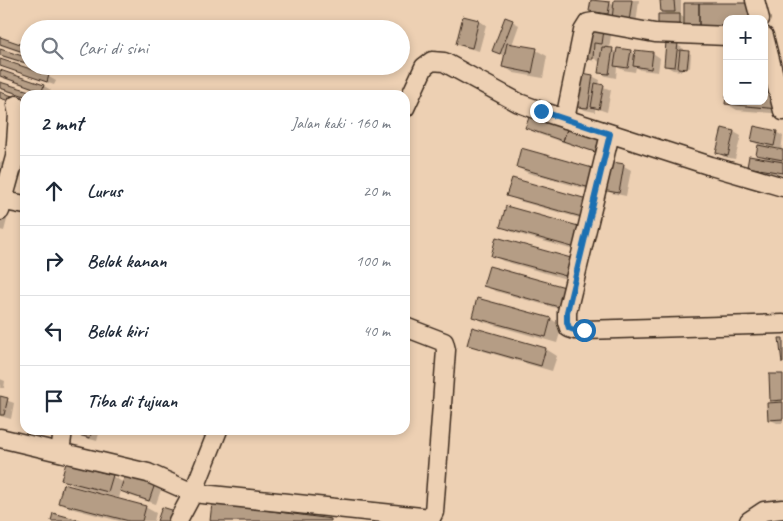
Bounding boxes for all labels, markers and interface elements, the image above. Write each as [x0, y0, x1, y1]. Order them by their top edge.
map controls [723, 15, 768, 105]
button: + [723, 15, 768, 60]
search box [20, 20, 410, 75]
icon: search [38, 34, 66, 62]
text: Cari di sini [78, 36, 148, 60]
button: − [723, 60, 768, 105]
route end [530, 100, 553, 123]
text: 2 mnt [40, 110, 83, 136]
text: Jalan kaki · 160 m [292, 113, 390, 133]
icon: ahead [40, 177, 68, 205]
text: Lurus [87, 179, 122, 203]
text: 20 m [363, 181, 390, 201]
icon: right [40, 247, 68, 275]
text: Belok kanan [87, 249, 166, 273]
text: 100 m [356, 251, 390, 271]
icon: left [40, 317, 68, 345]
text: Belok kiri [87, 319, 147, 343]
route start [573, 319, 596, 342]
text: 40 m [363, 321, 390, 341]
icon: arrive [40, 387, 68, 415]
text: Tiba di tujuan [87, 389, 177, 413]

